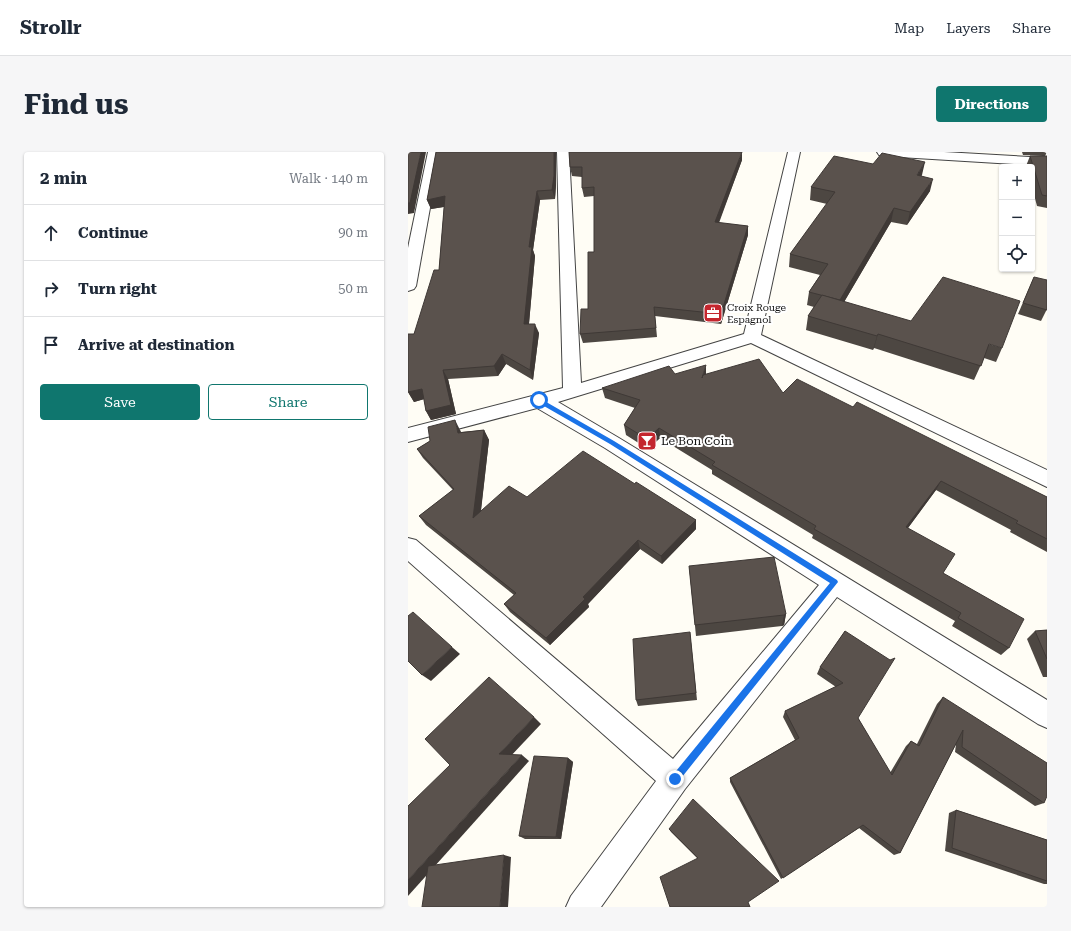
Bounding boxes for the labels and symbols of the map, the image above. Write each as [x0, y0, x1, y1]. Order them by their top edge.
office icon: Croix Rouge Espagnol [702, 302, 724, 324]
place label: Croix Rouge Espagnol [727, 302, 787, 325]
route start [530, 391, 548, 409]
bar icon: Le Bon Coin [636, 430, 658, 452]
place label: Le Bon Coin [661, 434, 732, 448]
route end [666, 770, 684, 788]

